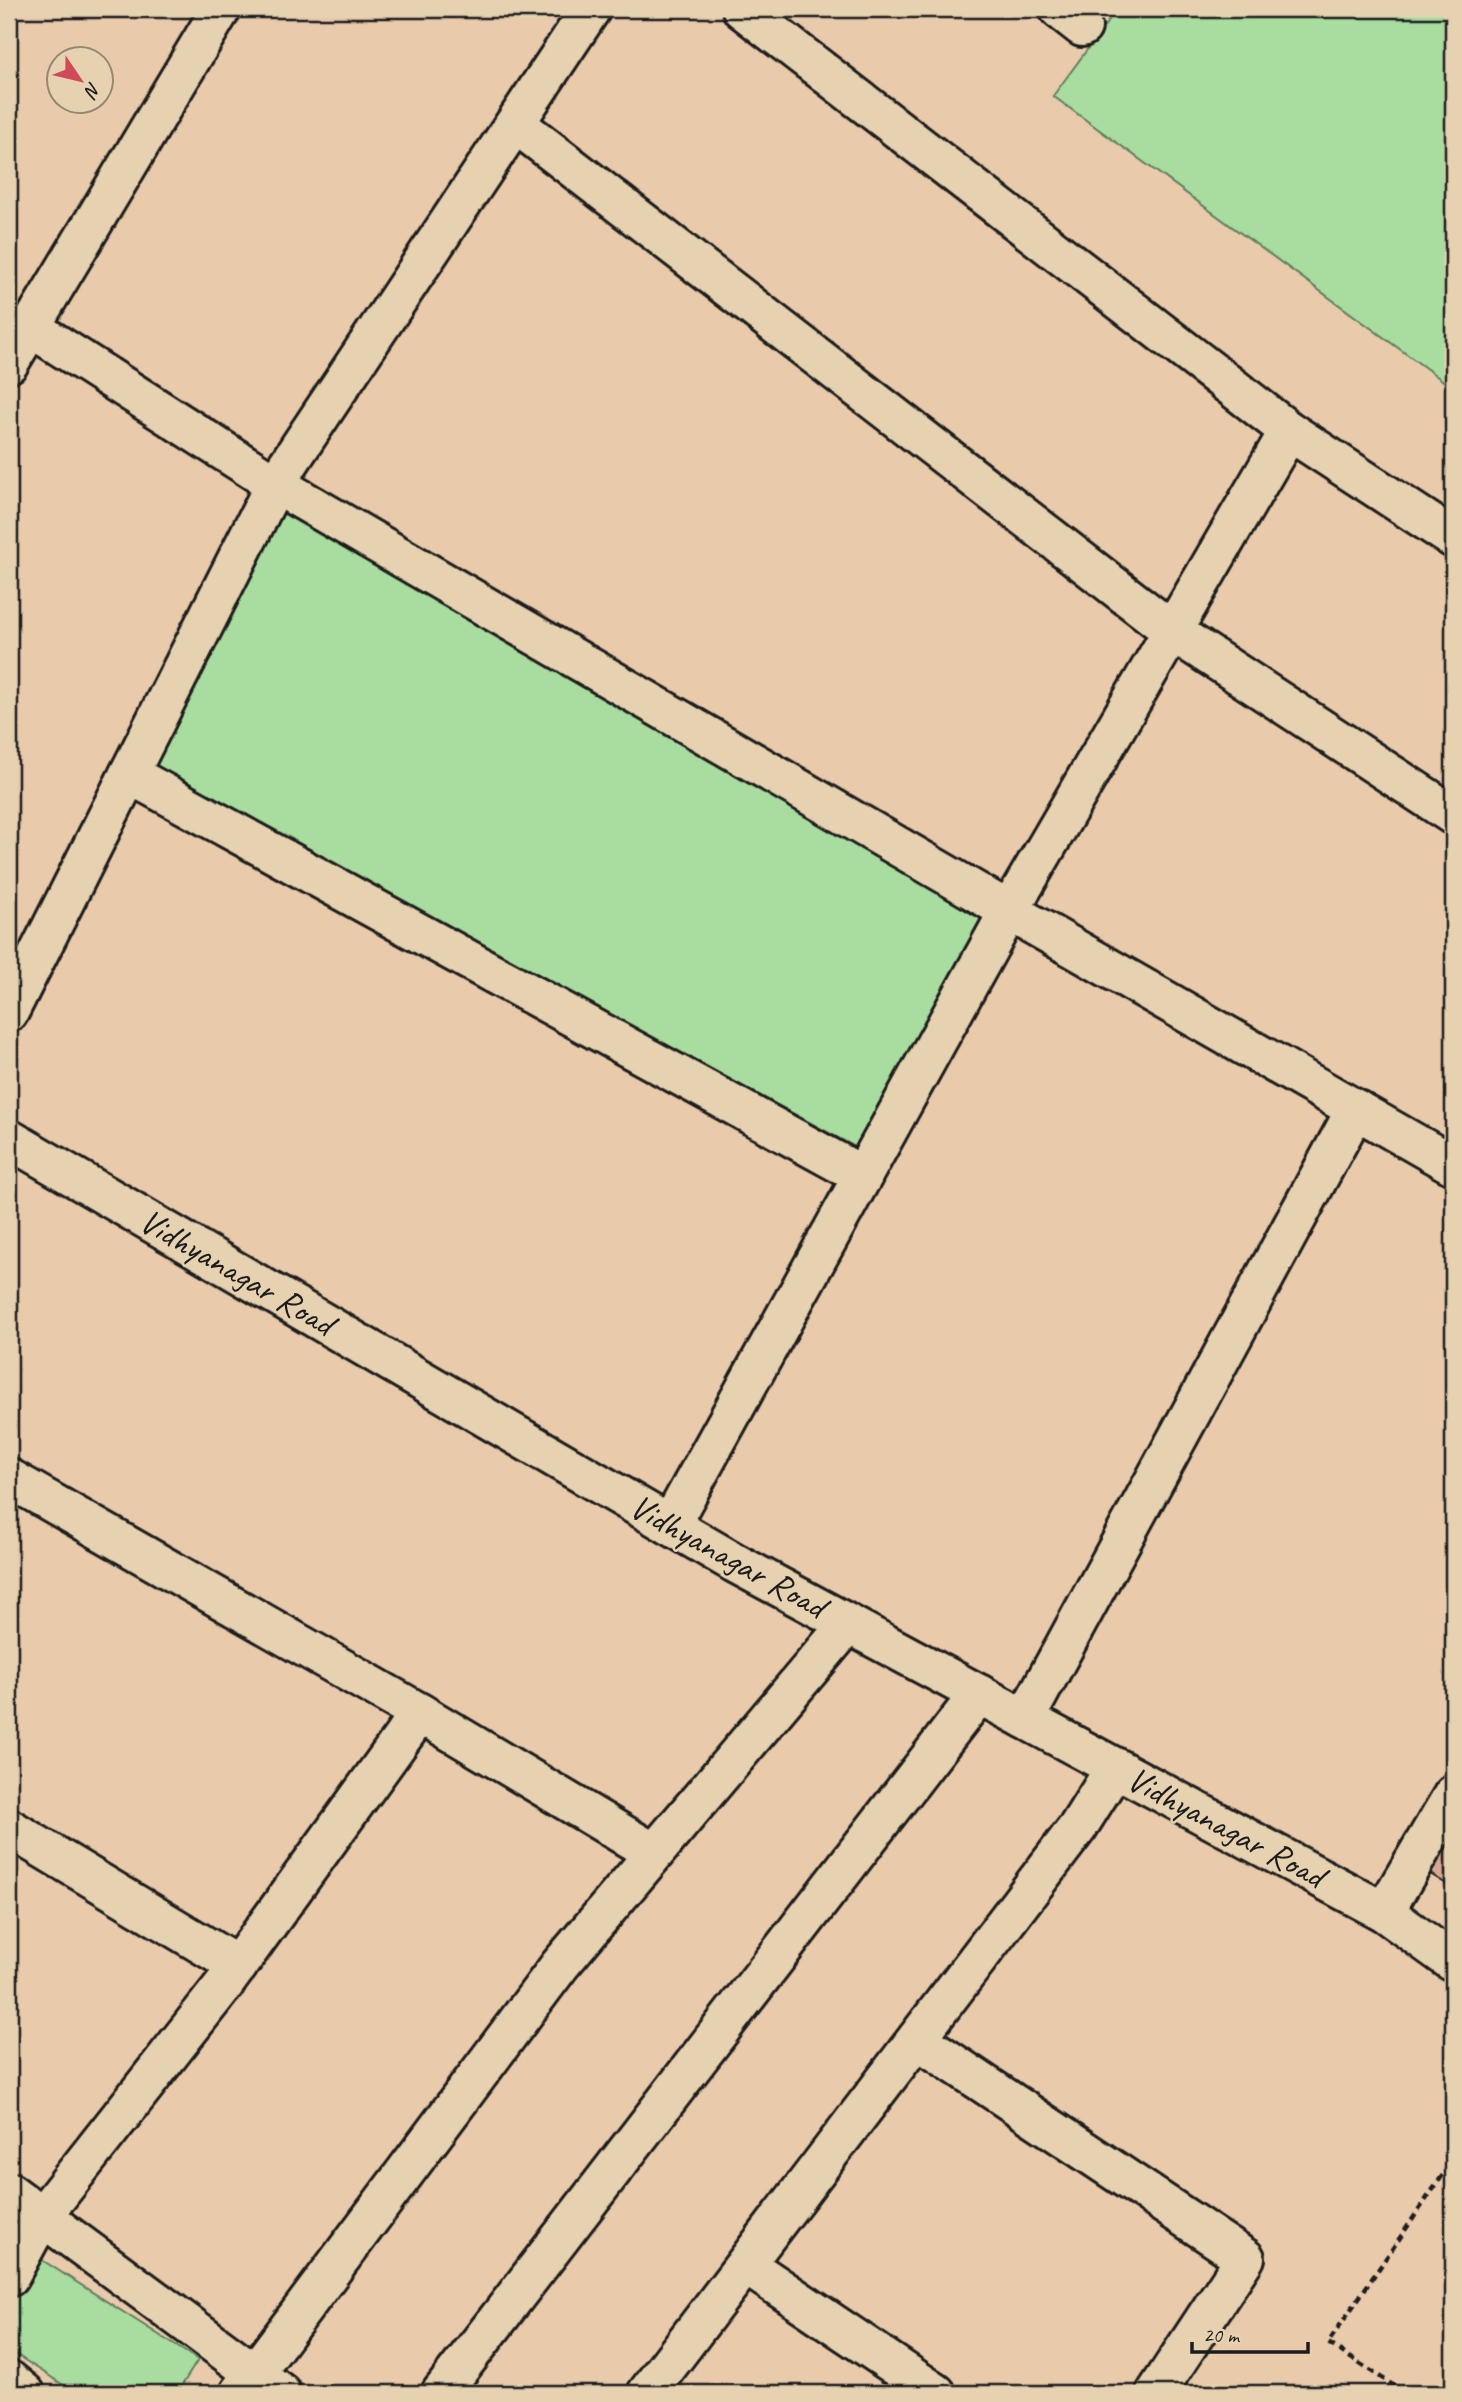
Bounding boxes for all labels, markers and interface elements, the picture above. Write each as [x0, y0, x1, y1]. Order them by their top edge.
north arrow [46, 46, 116, 116]
text: N [78, 77, 106, 104]
street label: Vidhyanagar Road [132, 1198, 347, 1348]
street label: Vidhyanagar Road [622, 1484, 838, 1631]
street label: Vidhyanagar Road [1120, 1756, 1337, 1900]
scale bar [1192, 2311, 1308, 2355]
text: 20 m [1203, 2322, 1241, 2348]

